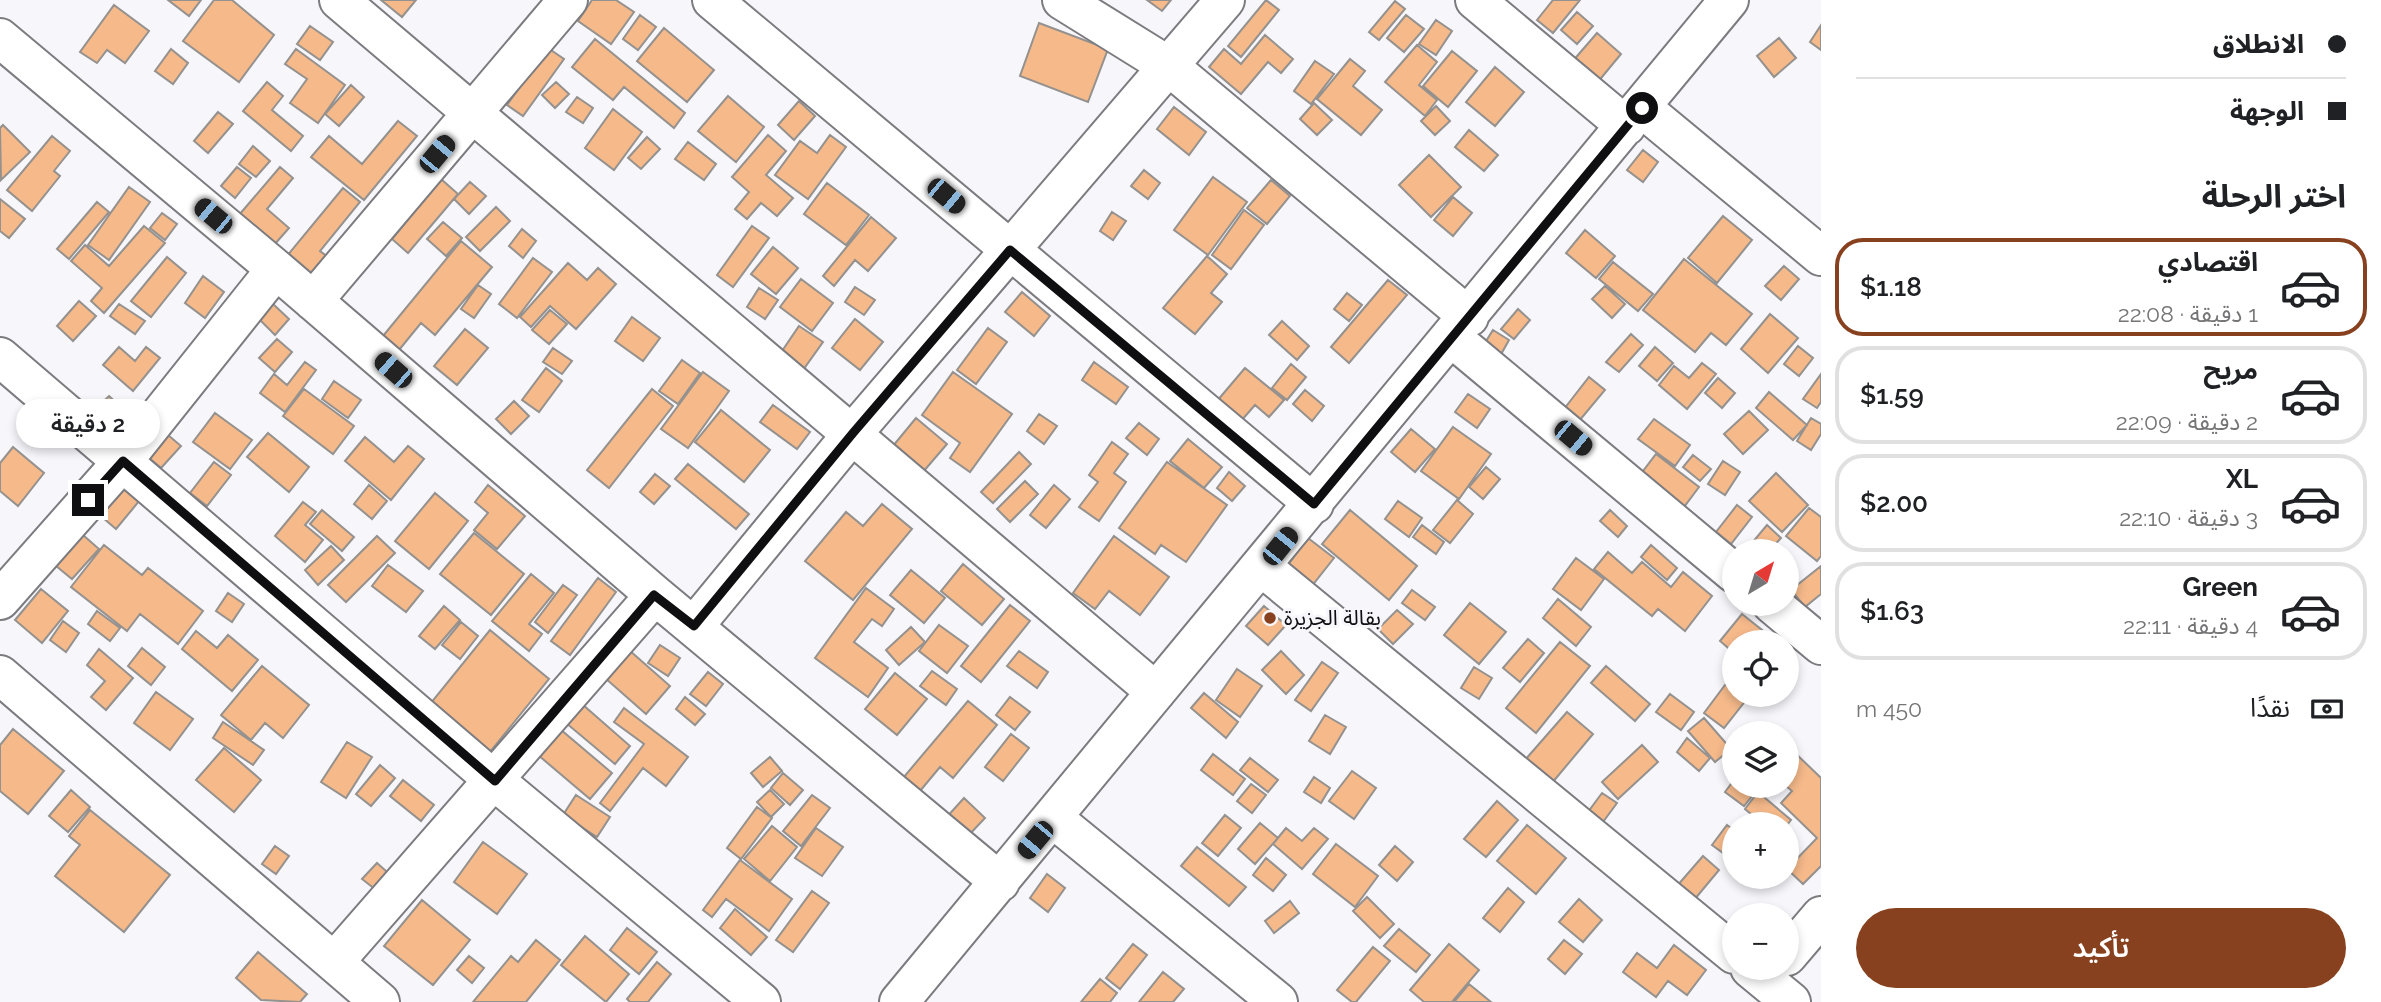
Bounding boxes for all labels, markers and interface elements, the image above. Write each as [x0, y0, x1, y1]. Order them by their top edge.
text: الانطلاق [2213, 29, 2304, 59]
route start [1626, 92, 1658, 124]
text: الوجهة [2230, 96, 2304, 126]
car [416, 131, 459, 177]
car [924, 174, 969, 218]
text: اختر الرحلة [2202, 177, 2346, 214]
car [191, 194, 236, 238]
text: اقتصادي [2158, 247, 2258, 277]
icon: car [2279, 256, 2342, 319]
text: $1.18 [1860, 272, 1922, 302]
text: 1 دقيقة · 22:08 [2118, 300, 2258, 327]
car [371, 348, 416, 392]
text: مريح [2203, 355, 2258, 385]
icon: car [2279, 364, 2342, 427]
text: $1.59 [1860, 380, 1924, 410]
callout: 2 دقيقة [16, 398, 160, 448]
text: 2 دقيقة · 22:09 [2116, 408, 2258, 435]
text: 2 دقيقة [51, 410, 125, 437]
car [1551, 416, 1596, 460]
text: XL [2226, 464, 2258, 494]
icon: car [2279, 472, 2342, 535]
route end [72, 484, 104, 516]
text: $2.00 [1860, 488, 1928, 518]
text: 3 دقيقة · 22:10 [2119, 504, 2258, 531]
car [1259, 523, 1302, 569]
north arrow [1722, 539, 1799, 616]
map controls [1722, 539, 1799, 980]
text: Green [2182, 572, 2258, 602]
icon: car [2279, 580, 2342, 643]
text: $1.63 [1860, 596, 1924, 626]
place label: بقالة الجزيرة [1284, 605, 1381, 630]
marker: بقالة الجزيرة [1262, 610, 1278, 626]
text: 4 دقيقة · 22:11 [2123, 612, 2258, 639]
button: locate [1722, 630, 1799, 707]
icon: cash [2308, 690, 2346, 728]
text: نقدًا [2250, 693, 2290, 723]
text: 450 m [1856, 695, 1922, 722]
button: layers [1722, 721, 1799, 798]
button: + [1722, 812, 1799, 889]
car [1014, 817, 1057, 863]
button: − [1722, 903, 1799, 980]
button: تأكيد [1856, 908, 2346, 988]

